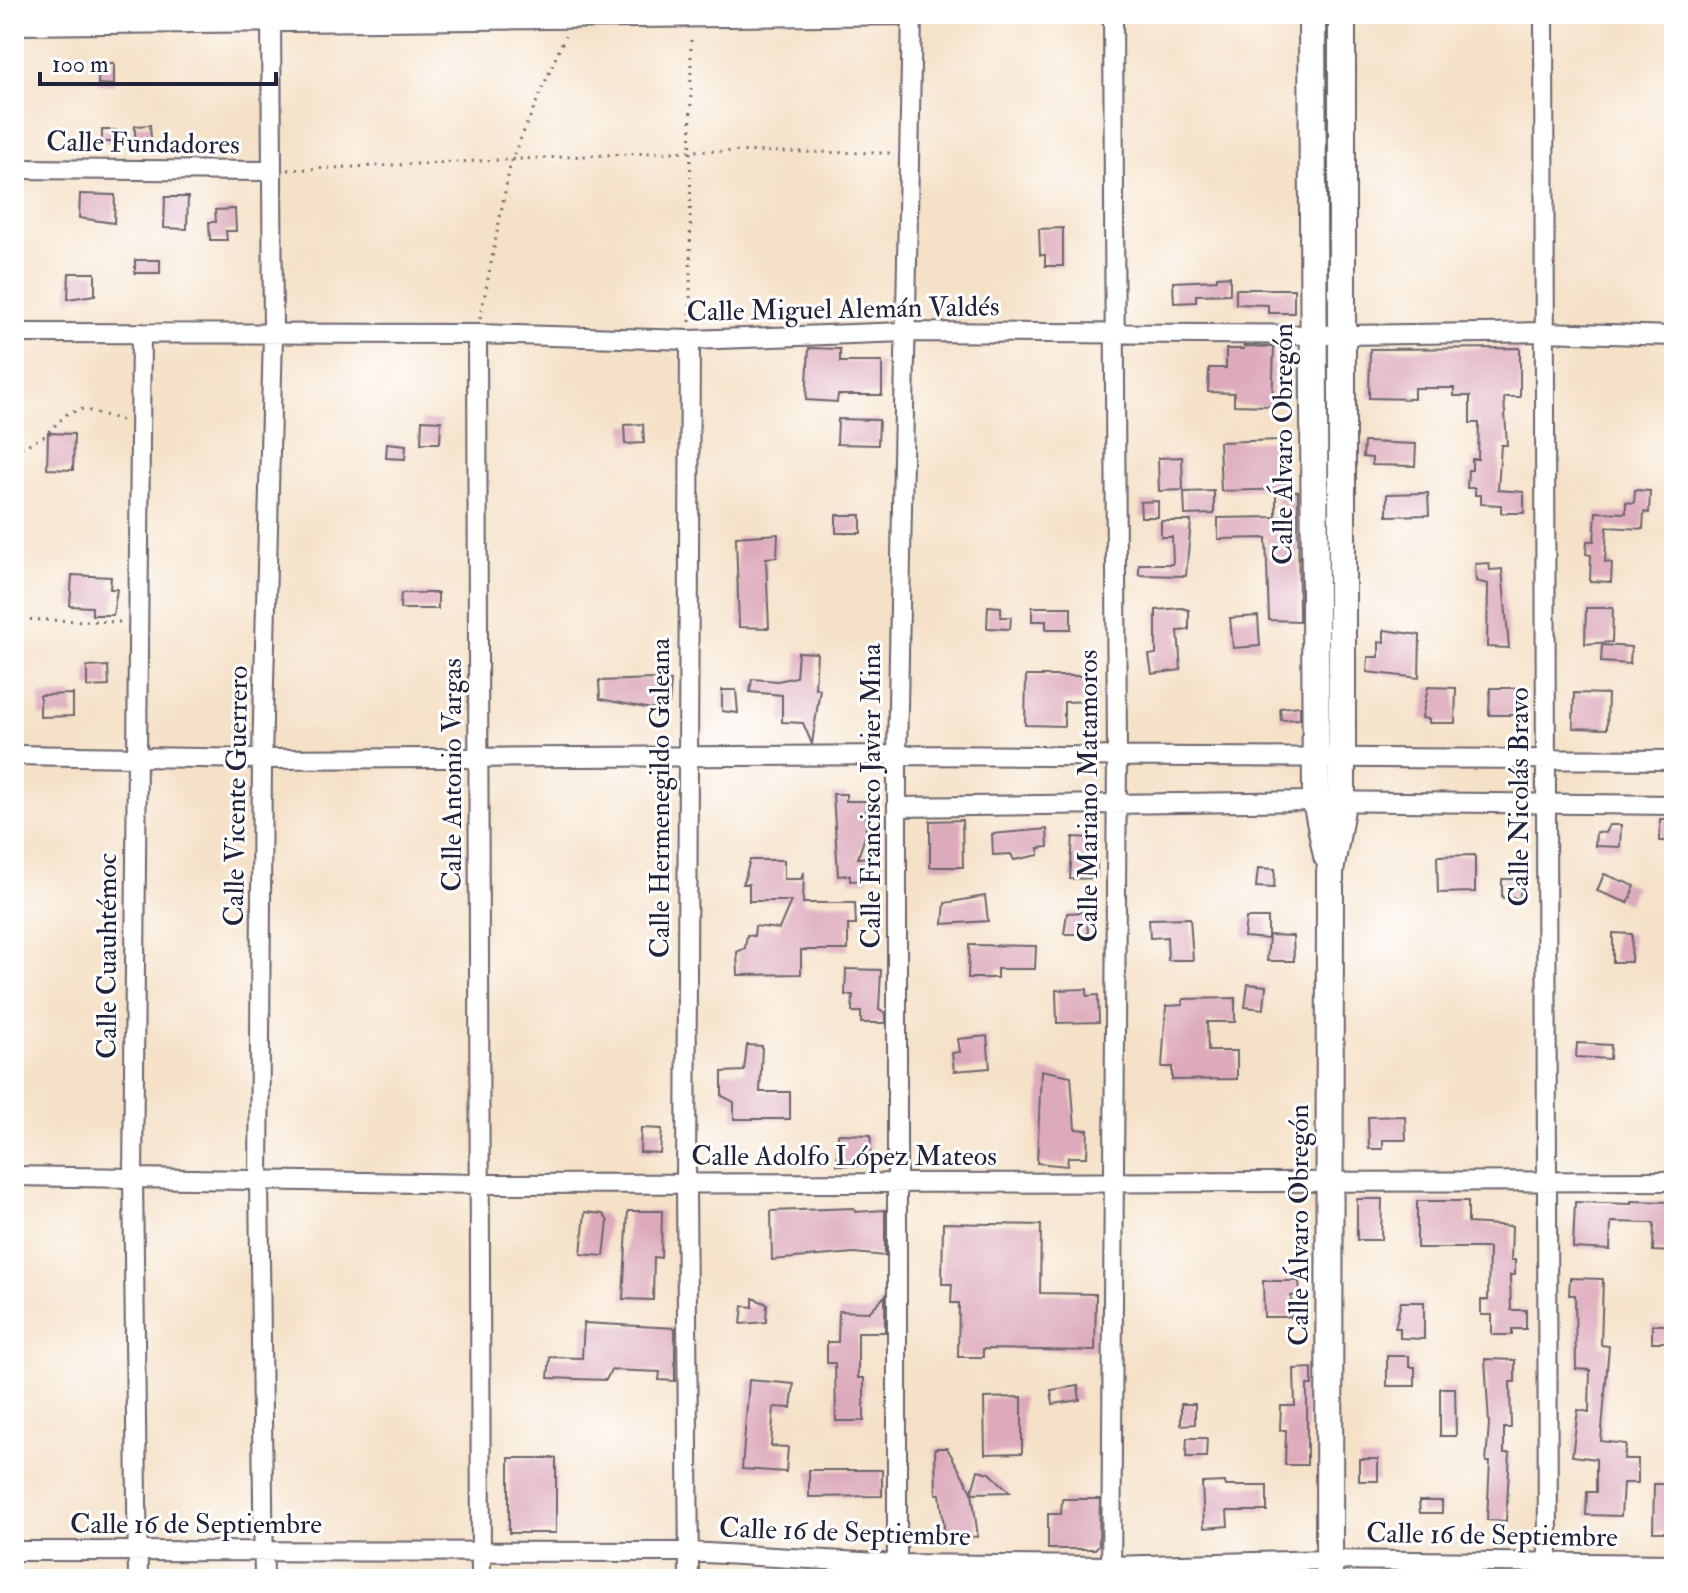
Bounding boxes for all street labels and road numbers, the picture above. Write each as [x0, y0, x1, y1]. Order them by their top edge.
street label: Calle Fundadores [46, 124, 240, 163]
street label: Calle Miguel Alemán Valdés [686, 289, 1000, 330]
street label: Calle Álvaro Obregón [1266, 323, 1301, 565]
street label: Calle Hermenegildo Galeana [643, 637, 678, 958]
street label: Calle Francisco Javier Mina [854, 643, 889, 949]
street label: Calle Mariano Matamoros [1071, 650, 1106, 942]
street label: Calle Antonio Vargas [435, 658, 470, 892]
street label: Calle Vicente Guerrero [217, 665, 256, 927]
street label: Calle Nicolás Bravo [1502, 687, 1537, 907]
street label: Calle Cuauhtémoc [90, 853, 125, 1059]
street label: Calle Álvaro Obregón [1282, 1104, 1317, 1346]
street label: Calle Adolfo López Mateos [691, 1139, 997, 1174]
street label: Calle 16 de Septiembre [70, 1507, 322, 1542]
street label: Calle 16 de Septiembre [719, 1511, 972, 1554]
street label: Calle 16 de Septiembre [1366, 1516, 1618, 1555]

